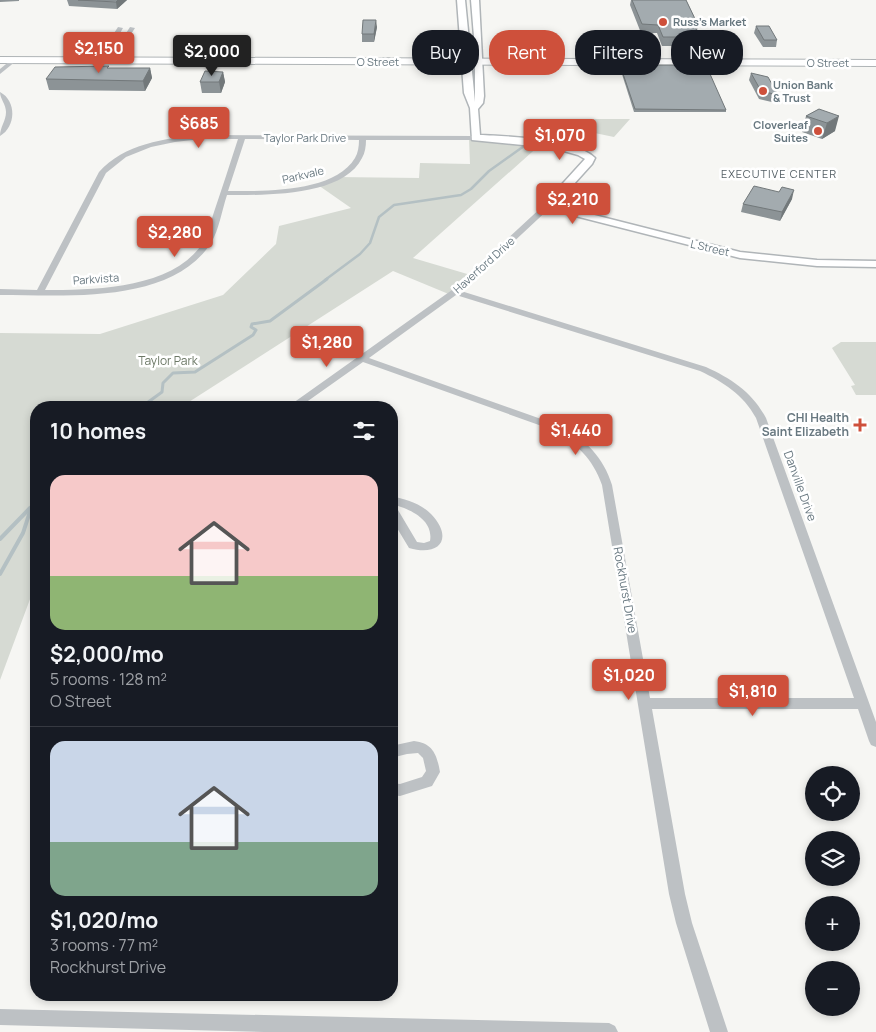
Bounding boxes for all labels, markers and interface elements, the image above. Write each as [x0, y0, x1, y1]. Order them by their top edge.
place label: Russ's Market [673, 14, 747, 29]
marker: Russ's Market [657, 16, 669, 28]
chip: Buy [412, 30, 479, 75]
chip: Rent [489, 30, 565, 75]
chip: Filters [575, 30, 661, 75]
chip: New [671, 30, 743, 75]
pin: $2,150 [58, 32, 140, 74]
pin: $2,000 [171, 34, 253, 77]
text: $2,150 [74, 37, 124, 59]
text: $2,000 [184, 40, 240, 62]
street label: O Street [357, 54, 399, 69]
street label: O Street [807, 55, 849, 70]
place label: Union Bank & Trust [773, 77, 834, 105]
marker: Union Bank & Trust [757, 85, 769, 97]
pin: $685 [169, 106, 229, 149]
text: $685 [179, 112, 219, 134]
place label: Cloverleaf Suites [753, 117, 809, 145]
pin: $1,070 [519, 119, 601, 161]
text: $1,070 [535, 124, 585, 146]
marker: Cloverleaf Suites [812, 125, 824, 137]
street label: Taylor Park Drive [264, 130, 347, 145]
street label: Parkvale [281, 162, 326, 187]
district label: EXECUTIVE CENTER [721, 166, 837, 181]
pin: $2,210 [532, 182, 614, 225]
text: $2,210 [547, 188, 599, 210]
pin: $2,280 [134, 216, 216, 258]
text: $2,280 [148, 221, 202, 243]
street label: Haverford Drive [450, 233, 518, 296]
street label: L Street [689, 236, 731, 259]
street label: Parkvista [72, 269, 120, 288]
pin: $1,280 [286, 326, 368, 368]
text: $1,280 [301, 331, 353, 353]
park label: Taylor Park [138, 352, 199, 369]
place label: CHI Health Saint Elizabeth [762, 409, 849, 440]
pin: $1,440 [535, 414, 617, 456]
text: 10 homes [50, 417, 146, 445]
icon: filters [350, 417, 378, 445]
marker: CHI Health Saint Elizabeth [853, 418, 867, 432]
text: $1,440 [550, 419, 602, 441]
street label: Danville Drive [780, 448, 821, 523]
icon: home [169, 508, 259, 598]
street label: Rockhurst Drive [610, 546, 641, 634]
text: $2,000/mo [50, 640, 164, 668]
pin: $1,020 [588, 658, 670, 701]
text: $1,020 [603, 664, 655, 686]
text: 5 rooms · 128 m² [50, 668, 167, 690]
pin: $1,810 [712, 674, 794, 717]
text: $1,810 [729, 680, 777, 702]
text: O Street [50, 690, 112, 712]
map controls [805, 766, 860, 1016]
button: locate [805, 766, 860, 821]
icon: home [169, 773, 259, 863]
button: layers [805, 831, 860, 886]
button: + [805, 896, 860, 951]
text: $1,020/mo [50, 906, 158, 934]
text: 3 rooms · 77 m² [50, 934, 158, 956]
text: Rockhurst Drive [50, 956, 166, 978]
button: − [805, 961, 860, 1016]

